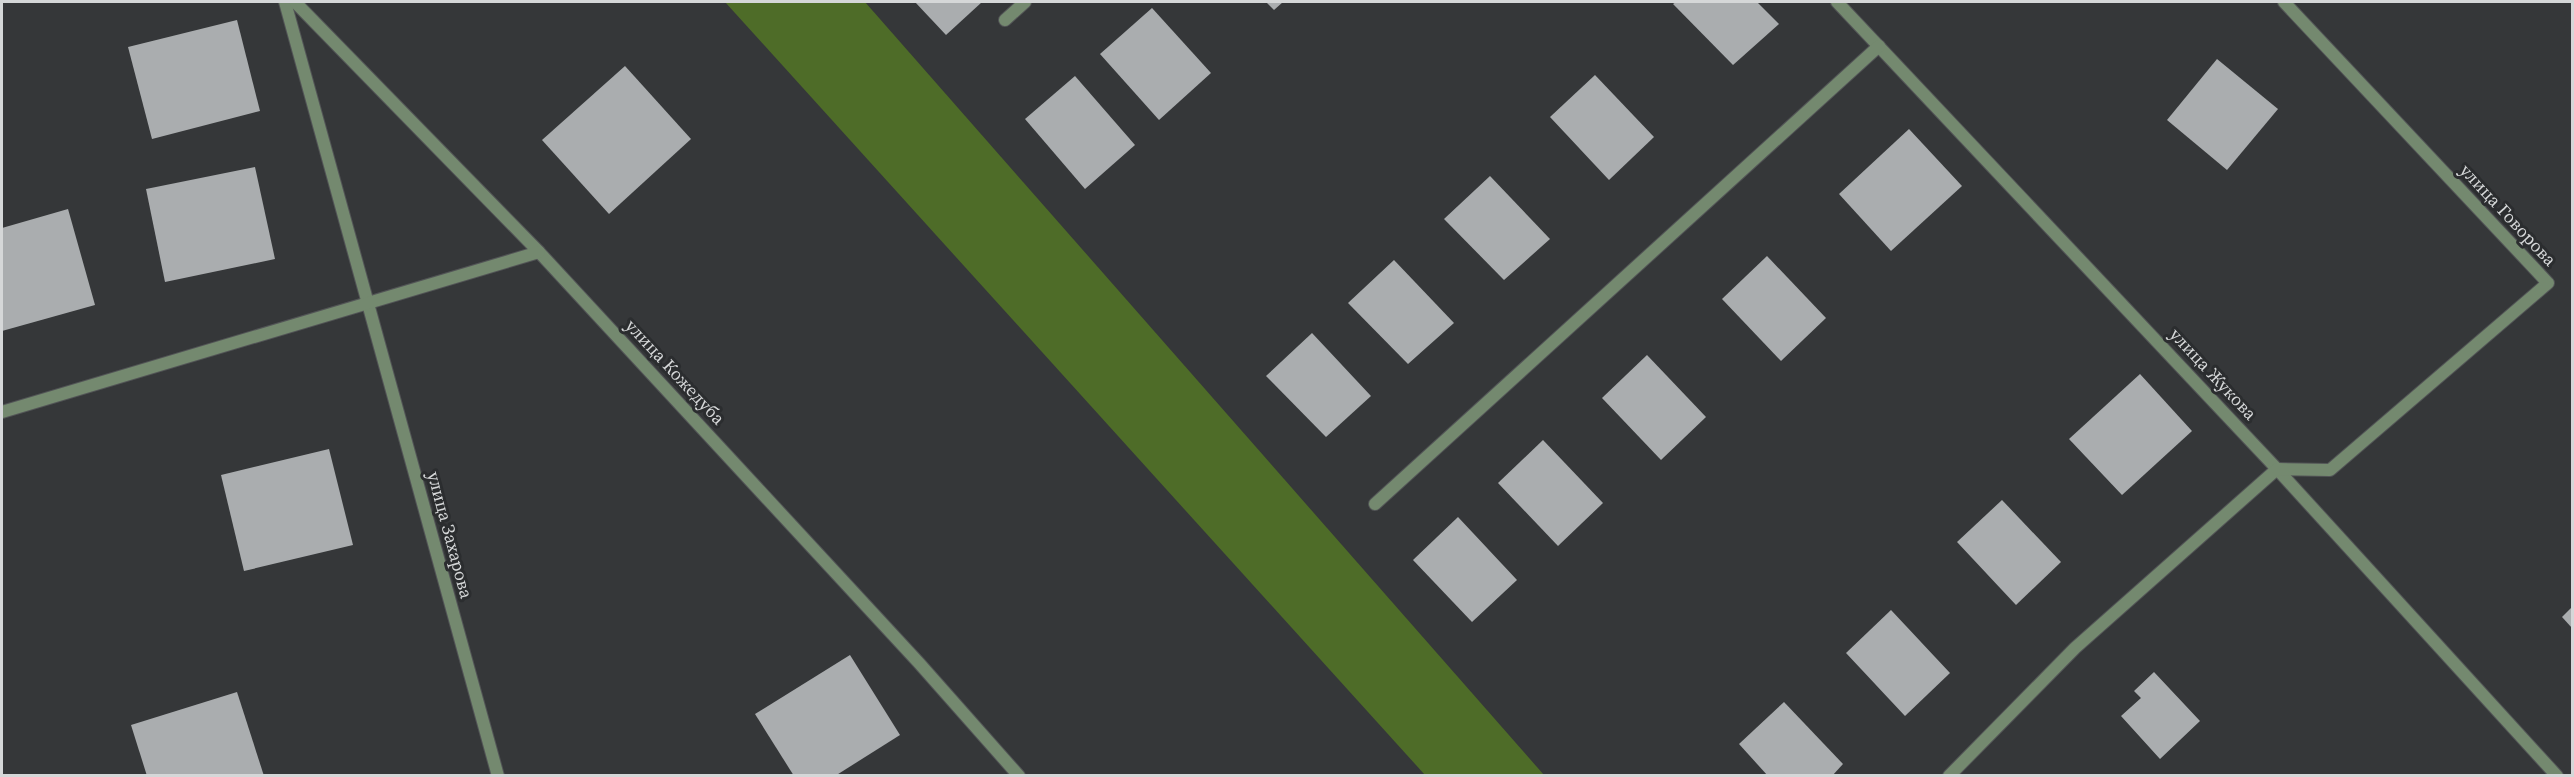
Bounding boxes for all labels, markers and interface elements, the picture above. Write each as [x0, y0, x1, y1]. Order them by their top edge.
street label: улица Говорова [2454, 158, 2563, 272]
street label: улица Кожедуба [620, 313, 731, 431]
street label: улица Жукова [2164, 322, 2263, 426]
street label: улица Захарова [421, 468, 480, 602]

